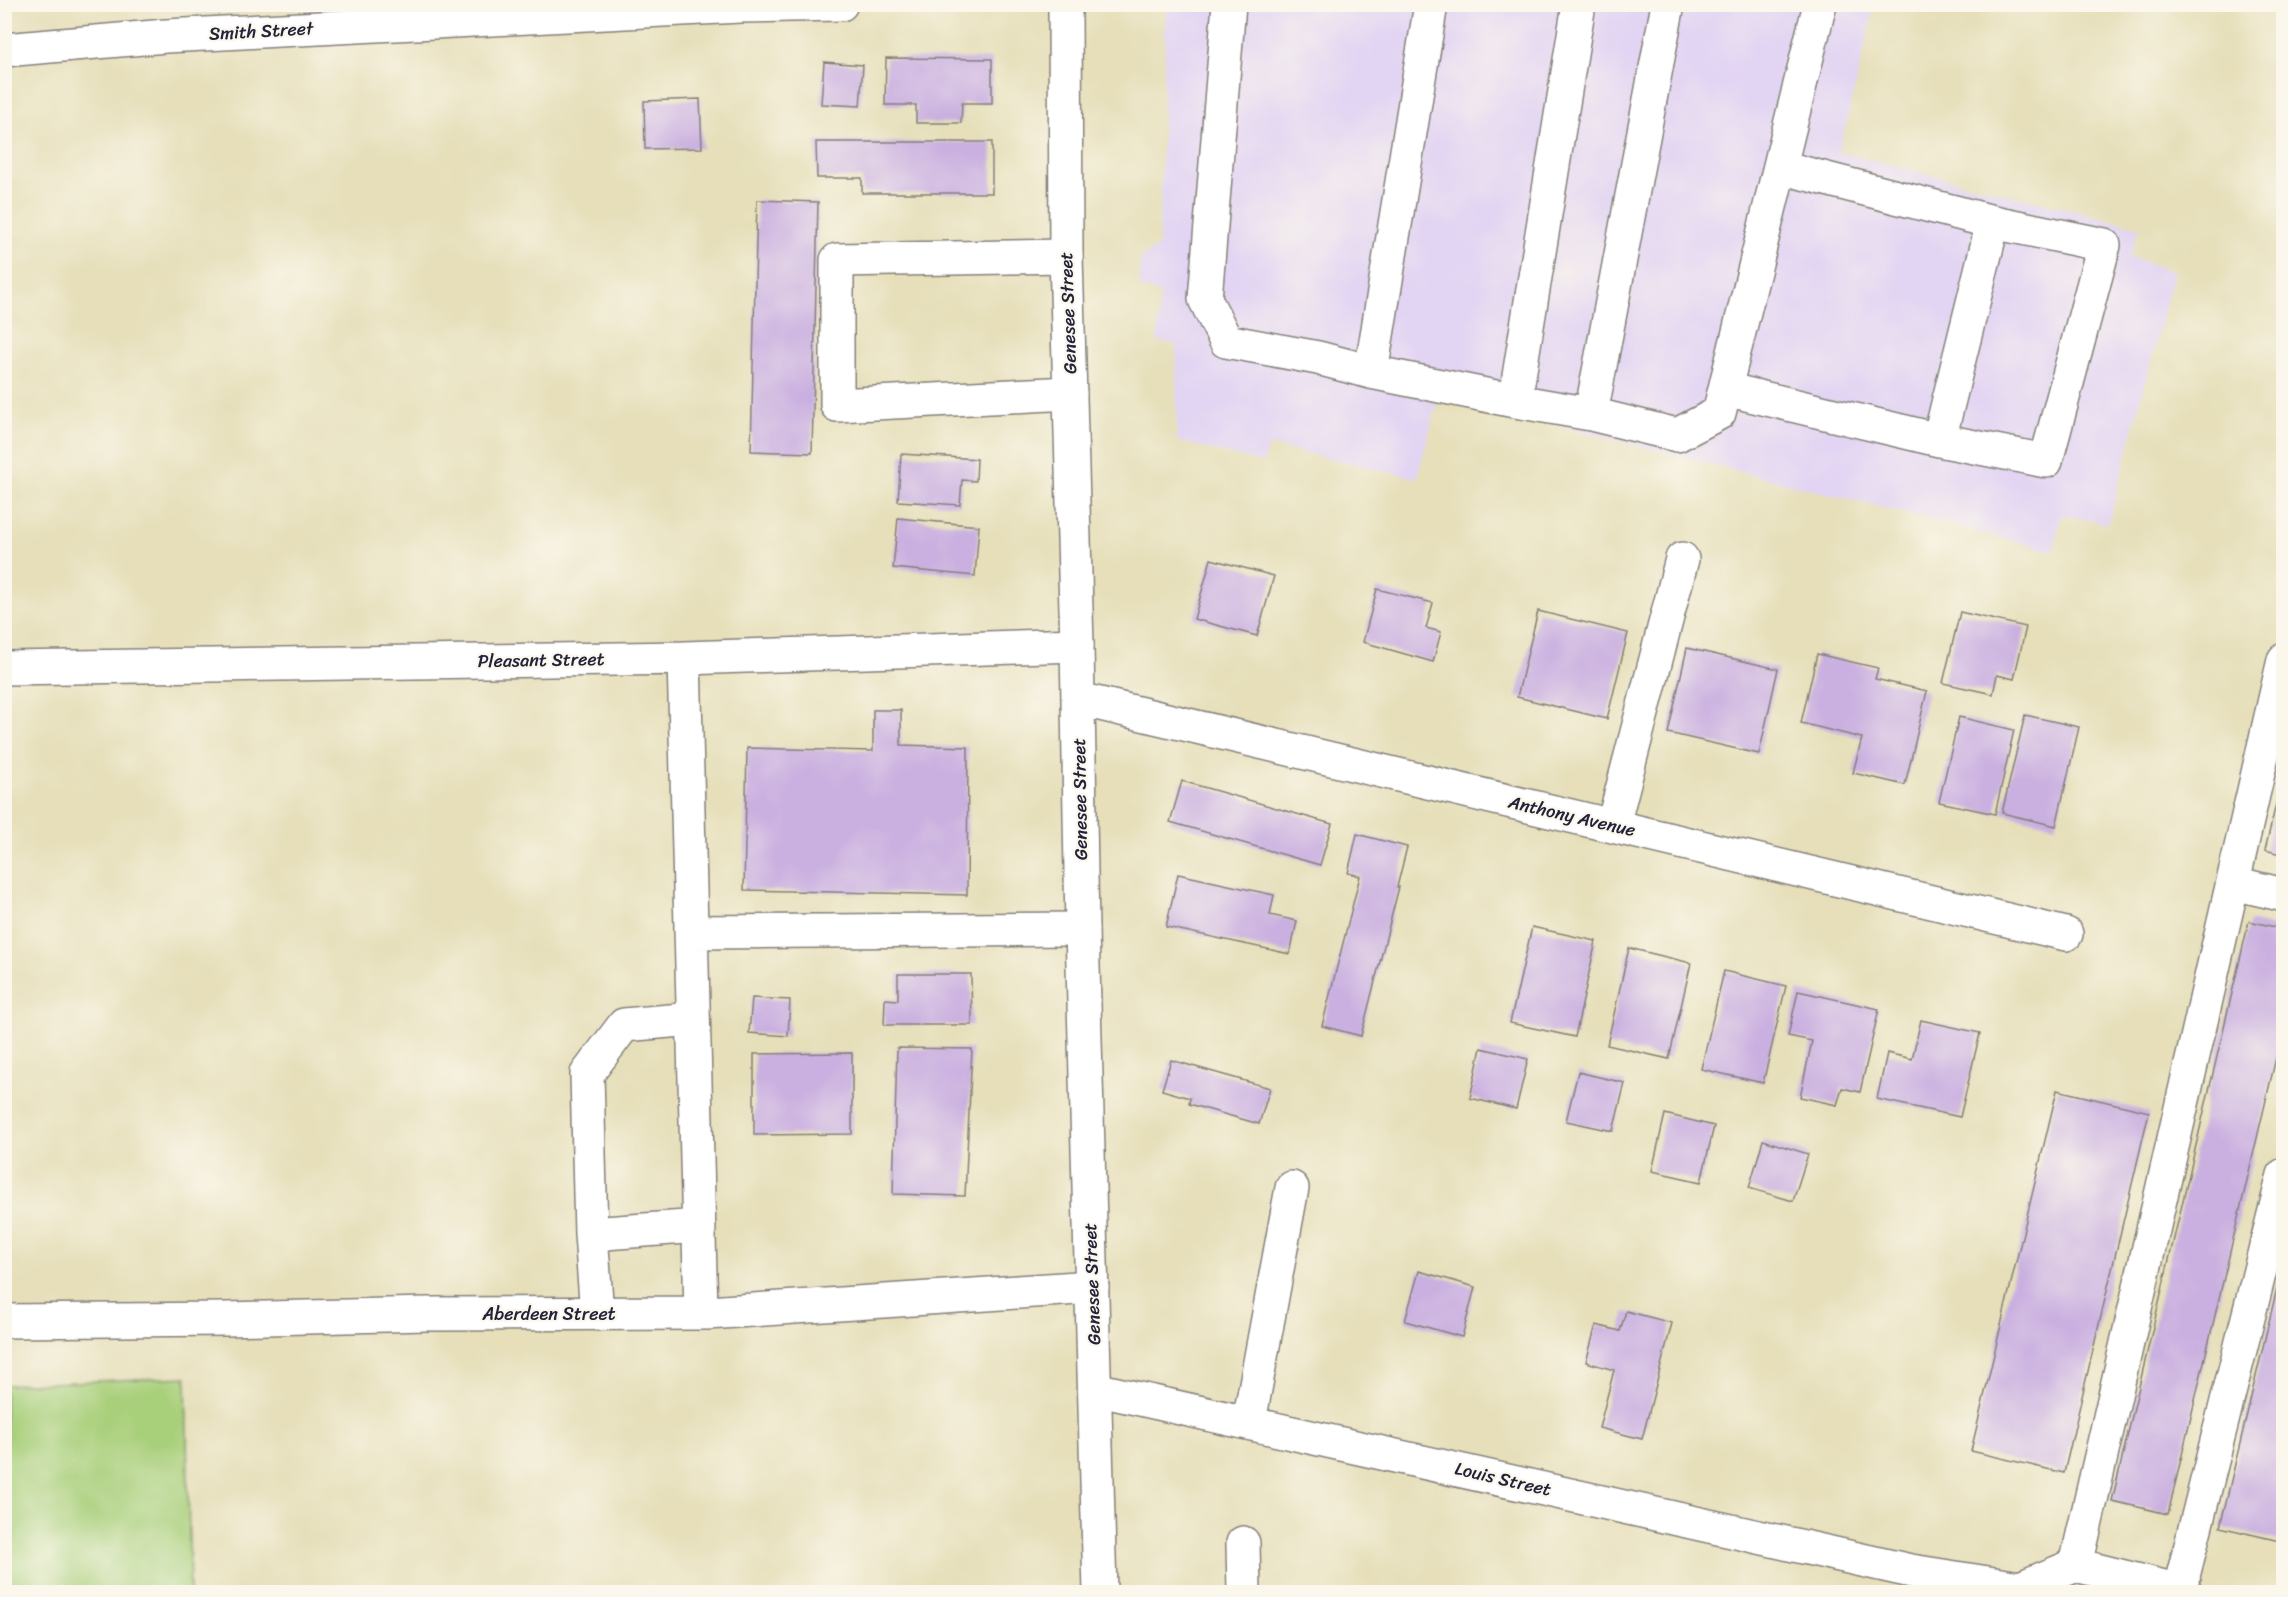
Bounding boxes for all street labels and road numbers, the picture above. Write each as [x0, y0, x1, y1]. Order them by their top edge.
street label: Smith Street [208, 12, 315, 50]
street label: Genesee Street [1050, 251, 1086, 375]
street label: Pleasant Street [477, 643, 605, 677]
street label: Genesee Street [1063, 738, 1097, 860]
street label: Anthony Avenue [1504, 786, 1639, 846]
street label: Genesee Street [1074, 1222, 1110, 1346]
street label: Aberdeen Street [481, 1298, 616, 1330]
street label: Louis Street [1452, 1452, 1554, 1506]

